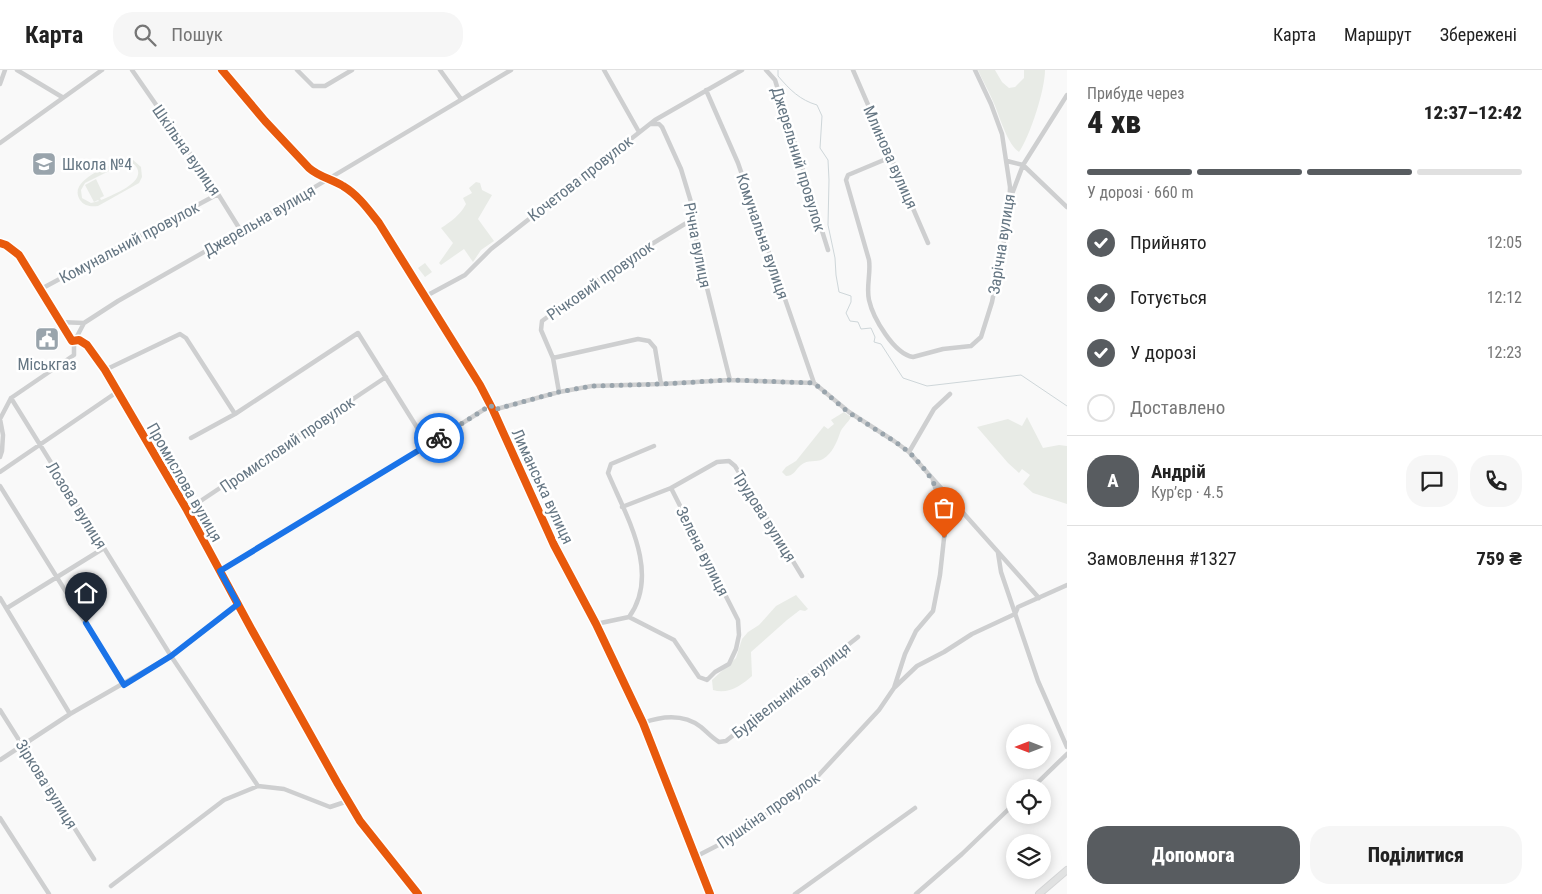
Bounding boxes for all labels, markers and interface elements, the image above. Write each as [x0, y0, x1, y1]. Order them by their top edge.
search box [113, 12, 463, 57]
text: Карта [25, 21, 83, 49]
icon: search [131, 21, 159, 49]
text: Пошук [171, 23, 223, 46]
text: Карта [1273, 24, 1316, 45]
text: Маршрут [1344, 24, 1412, 45]
text: Збережені [1440, 24, 1517, 45]
text: Прибуде через [1087, 84, 1184, 103]
street label: Джерельний провулок [767, 85, 830, 234]
street label: Шкільна вулиця [148, 101, 225, 199]
text: 12:37–12:42 [1424, 101, 1522, 124]
street label: Млинова вулиця [859, 103, 922, 212]
text: 4 хв [1087, 103, 1141, 141]
street label: Кочетова провулок [524, 131, 637, 225]
school or university icon: Школа №4 [31, 151, 57, 177]
place label: Школа №4 [62, 155, 132, 174]
street label: Комунальна вулиця [732, 171, 793, 302]
street label: Джерельна вулиця [200, 181, 319, 260]
text: У дорозі · 660 m [1087, 183, 1193, 202]
street label: Зарічна вулиця [984, 192, 1019, 296]
street label: Комунальний провулок [56, 197, 203, 287]
street label: Річна вулиця [680, 201, 715, 289]
icon: check [1087, 229, 1115, 257]
text: Прийнято [1130, 231, 1207, 254]
text: 12:05 [1487, 233, 1522, 252]
street label: Річковий провулок [543, 236, 658, 324]
icon: check [1087, 284, 1115, 312]
text: Готується [1130, 286, 1207, 309]
text: 12:12 [1487, 288, 1522, 307]
public building icon: Міськгаз [34, 326, 60, 352]
icon: check [1087, 339, 1115, 367]
text: У дорозі [1130, 341, 1196, 364]
text: 12:23 [1487, 343, 1522, 362]
place label: Міськгаз [17, 355, 77, 374]
street label: Промисловий провулок [216, 392, 358, 497]
text: Доставлено [1130, 396, 1225, 419]
courier [414, 413, 464, 463]
street label: Промислова вулиця [143, 419, 226, 545]
icon: bike [425, 424, 453, 452]
street label: Лиманська вулиця [508, 426, 578, 547]
button: chat [1406, 455, 1458, 507]
button: phone [1470, 455, 1522, 507]
street label: Лозова вулиця [42, 458, 111, 552]
text: Андрій [1151, 460, 1206, 483]
street label: Трудова вулиця [729, 467, 800, 566]
text: А [1107, 469, 1119, 492]
text: Кур’єр · 4.5 [1151, 483, 1223, 502]
pin [923, 487, 965, 538]
icon: bag [930, 494, 958, 522]
street label: Зелена вулиця [672, 503, 733, 599]
text: Замовлення #1327 [1087, 547, 1237, 570]
text: 759 ₴ [1476, 547, 1522, 570]
pin [65, 572, 107, 623]
icon: home [72, 579, 100, 607]
street label: Будівельників вулиця [728, 638, 854, 742]
north arrow [1006, 724, 1051, 769]
map controls [1006, 724, 1051, 879]
street label: Зіркова вулиця [12, 736, 82, 832]
street label: Пушкіна провулок [713, 768, 824, 853]
button: locate [1006, 779, 1051, 824]
button: Допомога [1087, 826, 1300, 884]
button: Поділитися [1310, 826, 1522, 884]
button: layers [1006, 834, 1051, 879]

